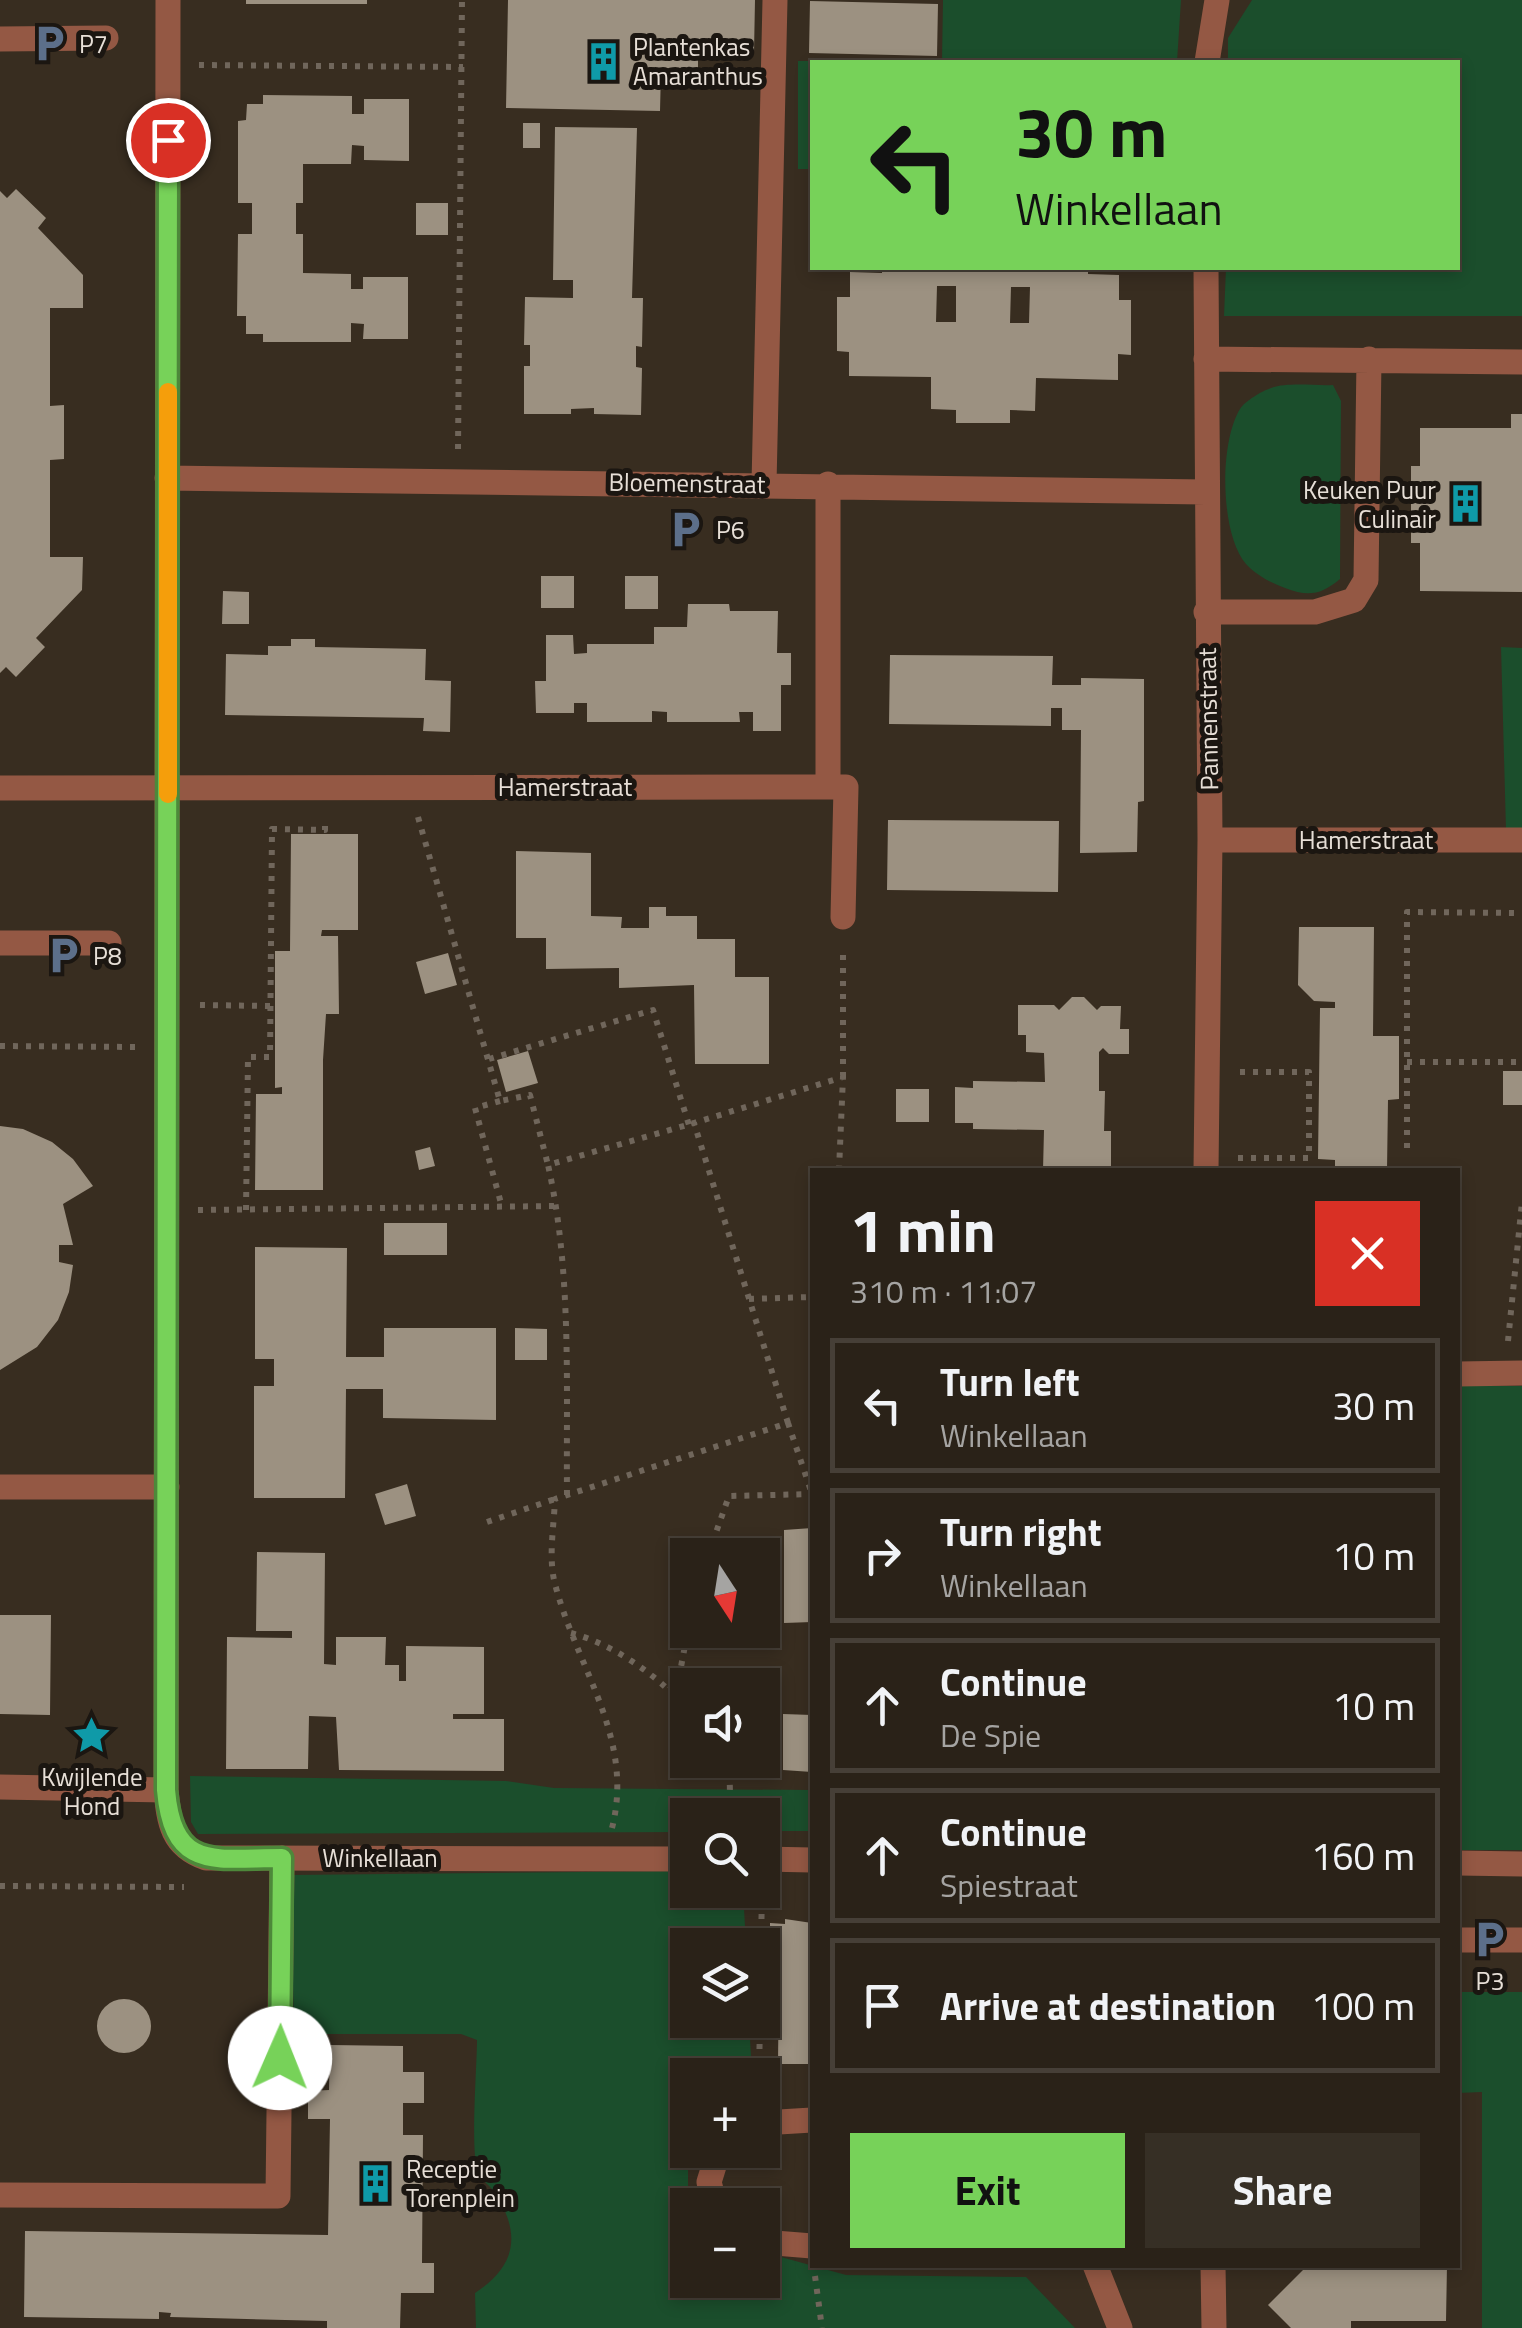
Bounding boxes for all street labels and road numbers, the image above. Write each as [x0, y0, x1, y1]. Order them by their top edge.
street label: Bloemenstraat [608, 463, 766, 503]
street label: Pannenstraat [1188, 647, 1228, 791]
street label: Hamerstraat [498, 768, 632, 806]
street label: Hamerstraat [1299, 821, 1433, 859]
street label: Winkellaan [322, 1839, 438, 1877]

